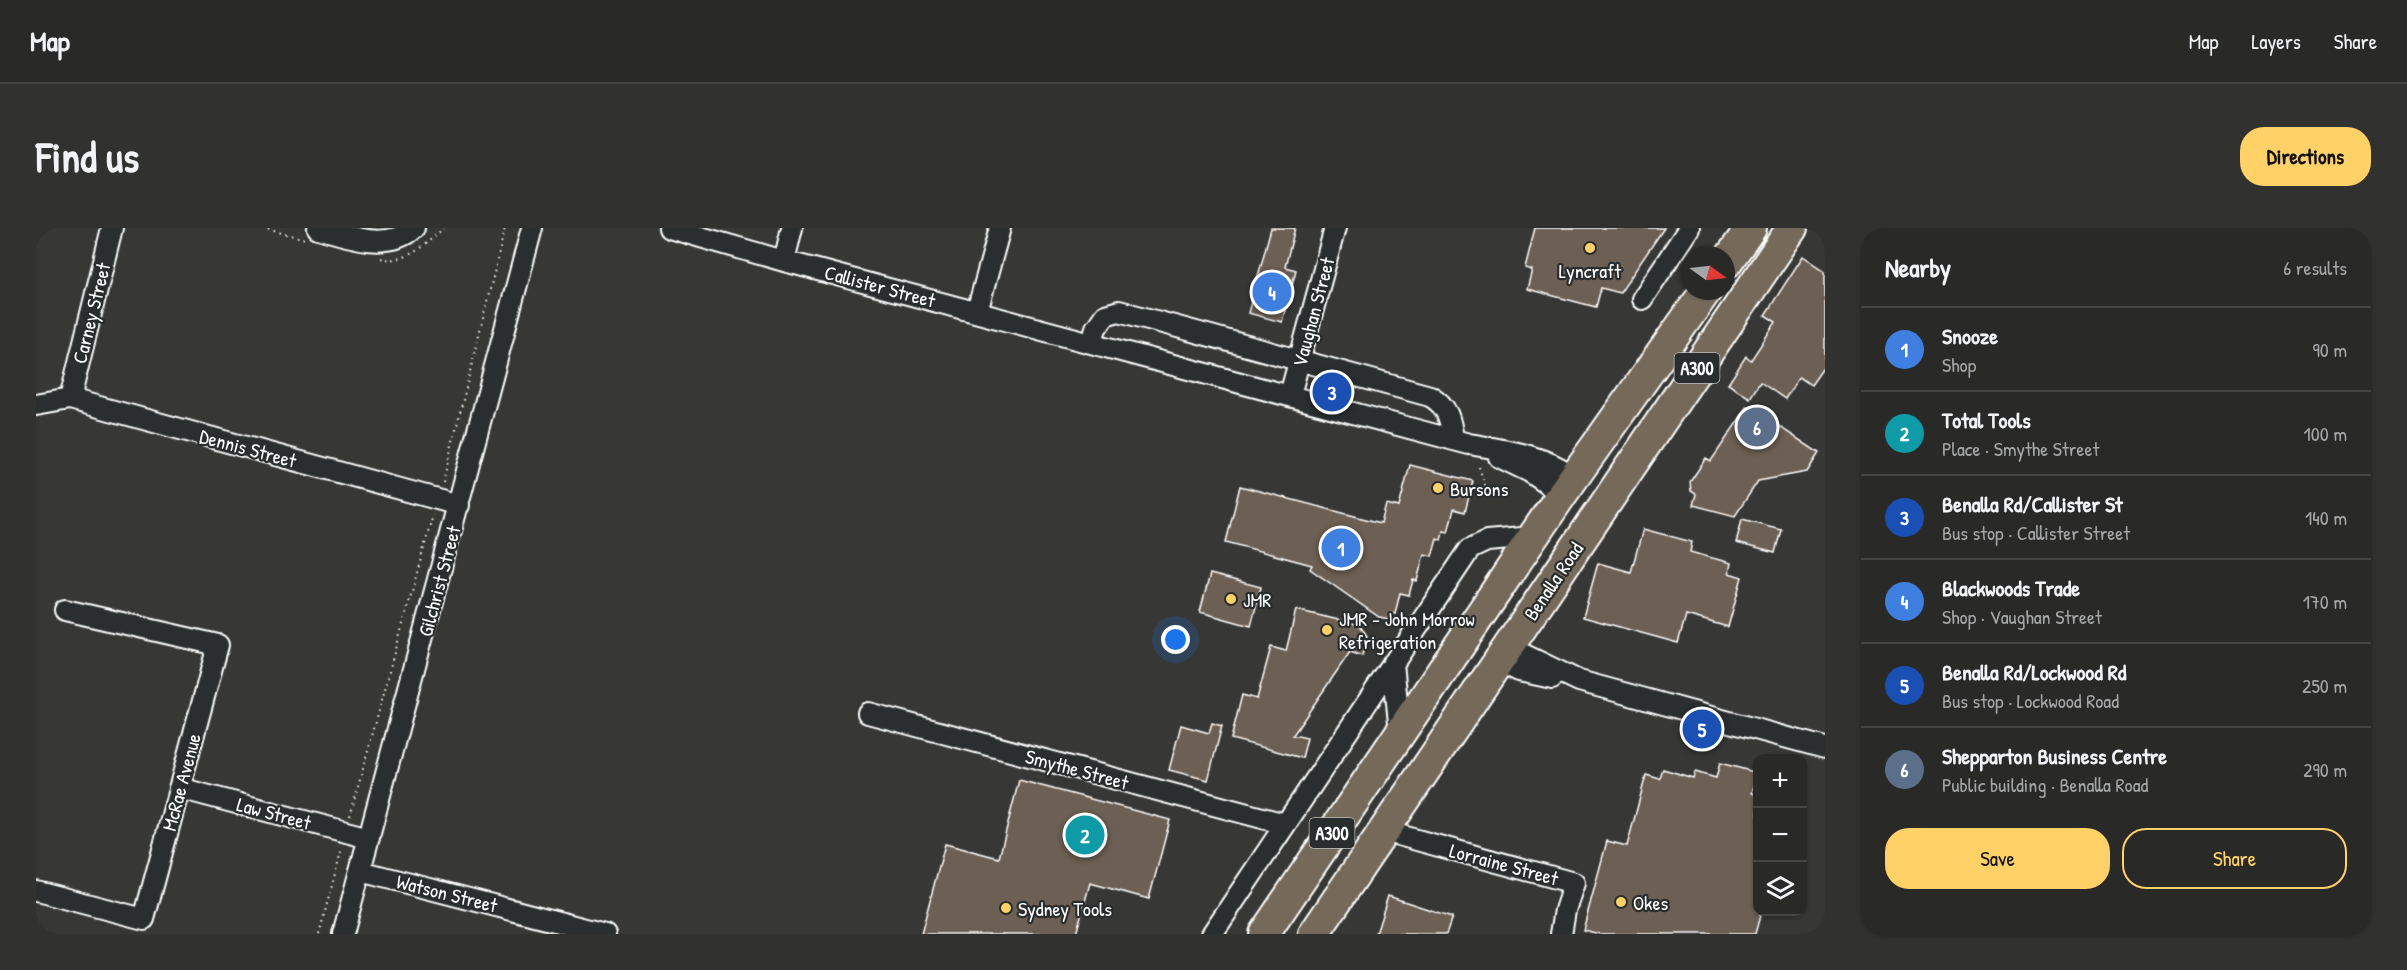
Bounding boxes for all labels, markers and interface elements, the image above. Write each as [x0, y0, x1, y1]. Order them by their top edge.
text: Map [30, 22, 70, 60]
text: Map [2189, 27, 2218, 56]
text: Layers [2251, 27, 2301, 56]
text: Share [2334, 27, 2377, 56]
button: Directions [2240, 127, 2371, 186]
text: Find us [36, 128, 139, 185]
marker: Lyncraft [1583, 241, 1597, 255]
north arrow [1681, 246, 1735, 300]
text: Nearby [1885, 250, 1951, 285]
street label: Vaughan Street [1285, 253, 1341, 370]
text: 6 results [2283, 254, 2347, 281]
place label: Lyncraft [1559, 257, 1622, 284]
street label: Callister Street [822, 258, 939, 314]
street label: Carney Street [65, 259, 117, 366]
pin: 4 [1252, 270, 1292, 314]
text: Snooze [1942, 321, 1998, 351]
text: 1 [1901, 336, 1908, 363]
text: 90 m [2313, 336, 2347, 363]
text: Shop [1942, 351, 1976, 378]
road number: A300 [1674, 353, 1720, 383]
pin: 3 [1312, 370, 1352, 414]
pin: 6 [1738, 404, 1776, 450]
text: Total Tools [1942, 405, 2031, 435]
text: 2 [1900, 420, 1909, 447]
text: 100 m [2304, 420, 2347, 447]
street label: Dennis Street [197, 422, 300, 474]
text: Place · Smythe Street [1942, 435, 2099, 462]
place label: Bursons [1450, 475, 1509, 502]
marker: Bursons [1431, 481, 1445, 495]
text: Benalla Rd/Callister St [1942, 489, 2123, 519]
text: 3 [1900, 504, 1909, 531]
text: 140 m [2305, 504, 2347, 531]
text: Bus stop · Callister Street [1942, 519, 2130, 546]
street label: Gilchrist Street [411, 522, 467, 639]
pin: 1 [1322, 526, 1360, 570]
street label: Benalla Road [1517, 536, 1589, 625]
text: Blackwoods Trade [1942, 573, 2080, 603]
place label: JMR [1243, 586, 1271, 613]
text: 4 [1901, 588, 1908, 615]
text: 170 m [2303, 588, 2347, 615]
marker: JMR [1224, 592, 1238, 606]
text: Shop · Vaughan Street [1942, 603, 2102, 630]
place label: JMR - John Morrow Refrigeration [1339, 605, 1475, 655]
marker: JMR - John Morrow Refrigeration [1320, 623, 1334, 637]
your location [1161, 625, 1190, 654]
text: Benalla Rd/Lockwood Rd [1942, 657, 2126, 687]
text: 5 [1900, 672, 1909, 699]
text: 250 m [2302, 672, 2347, 699]
text: Bus stop · Lockwood Road [1942, 687, 2119, 714]
pin: 5 [1682, 706, 1722, 752]
street label: McRae Avenue [155, 730, 207, 834]
text: Shepparton Business Centre [1942, 741, 2167, 771]
street label: Smythe Street [1022, 742, 1133, 796]
map controls [1753, 754, 1807, 916]
button: + [1753, 754, 1807, 808]
text: 6 [1901, 756, 1908, 783]
text: 290 m [2303, 756, 2347, 783]
text: Public building · Benalla Road [1942, 771, 2148, 798]
street label: Law Street [234, 790, 315, 836]
button: − [1753, 808, 1807, 862]
pin: 2 [1066, 812, 1104, 858]
road number: A300 [1310, 818, 1354, 848]
button: Save [1885, 828, 2110, 889]
button: Share [2122, 828, 2347, 889]
street label: Lorraine Street [1447, 837, 1562, 892]
button: layers [1753, 862, 1807, 916]
street label: Watson Street [394, 867, 501, 919]
place label: Okes [1633, 889, 1668, 916]
place label: Sydney Tools [1018, 895, 1112, 922]
marker: Okes [1614, 895, 1628, 909]
marker: Sydney Tools [999, 901, 1013, 915]

